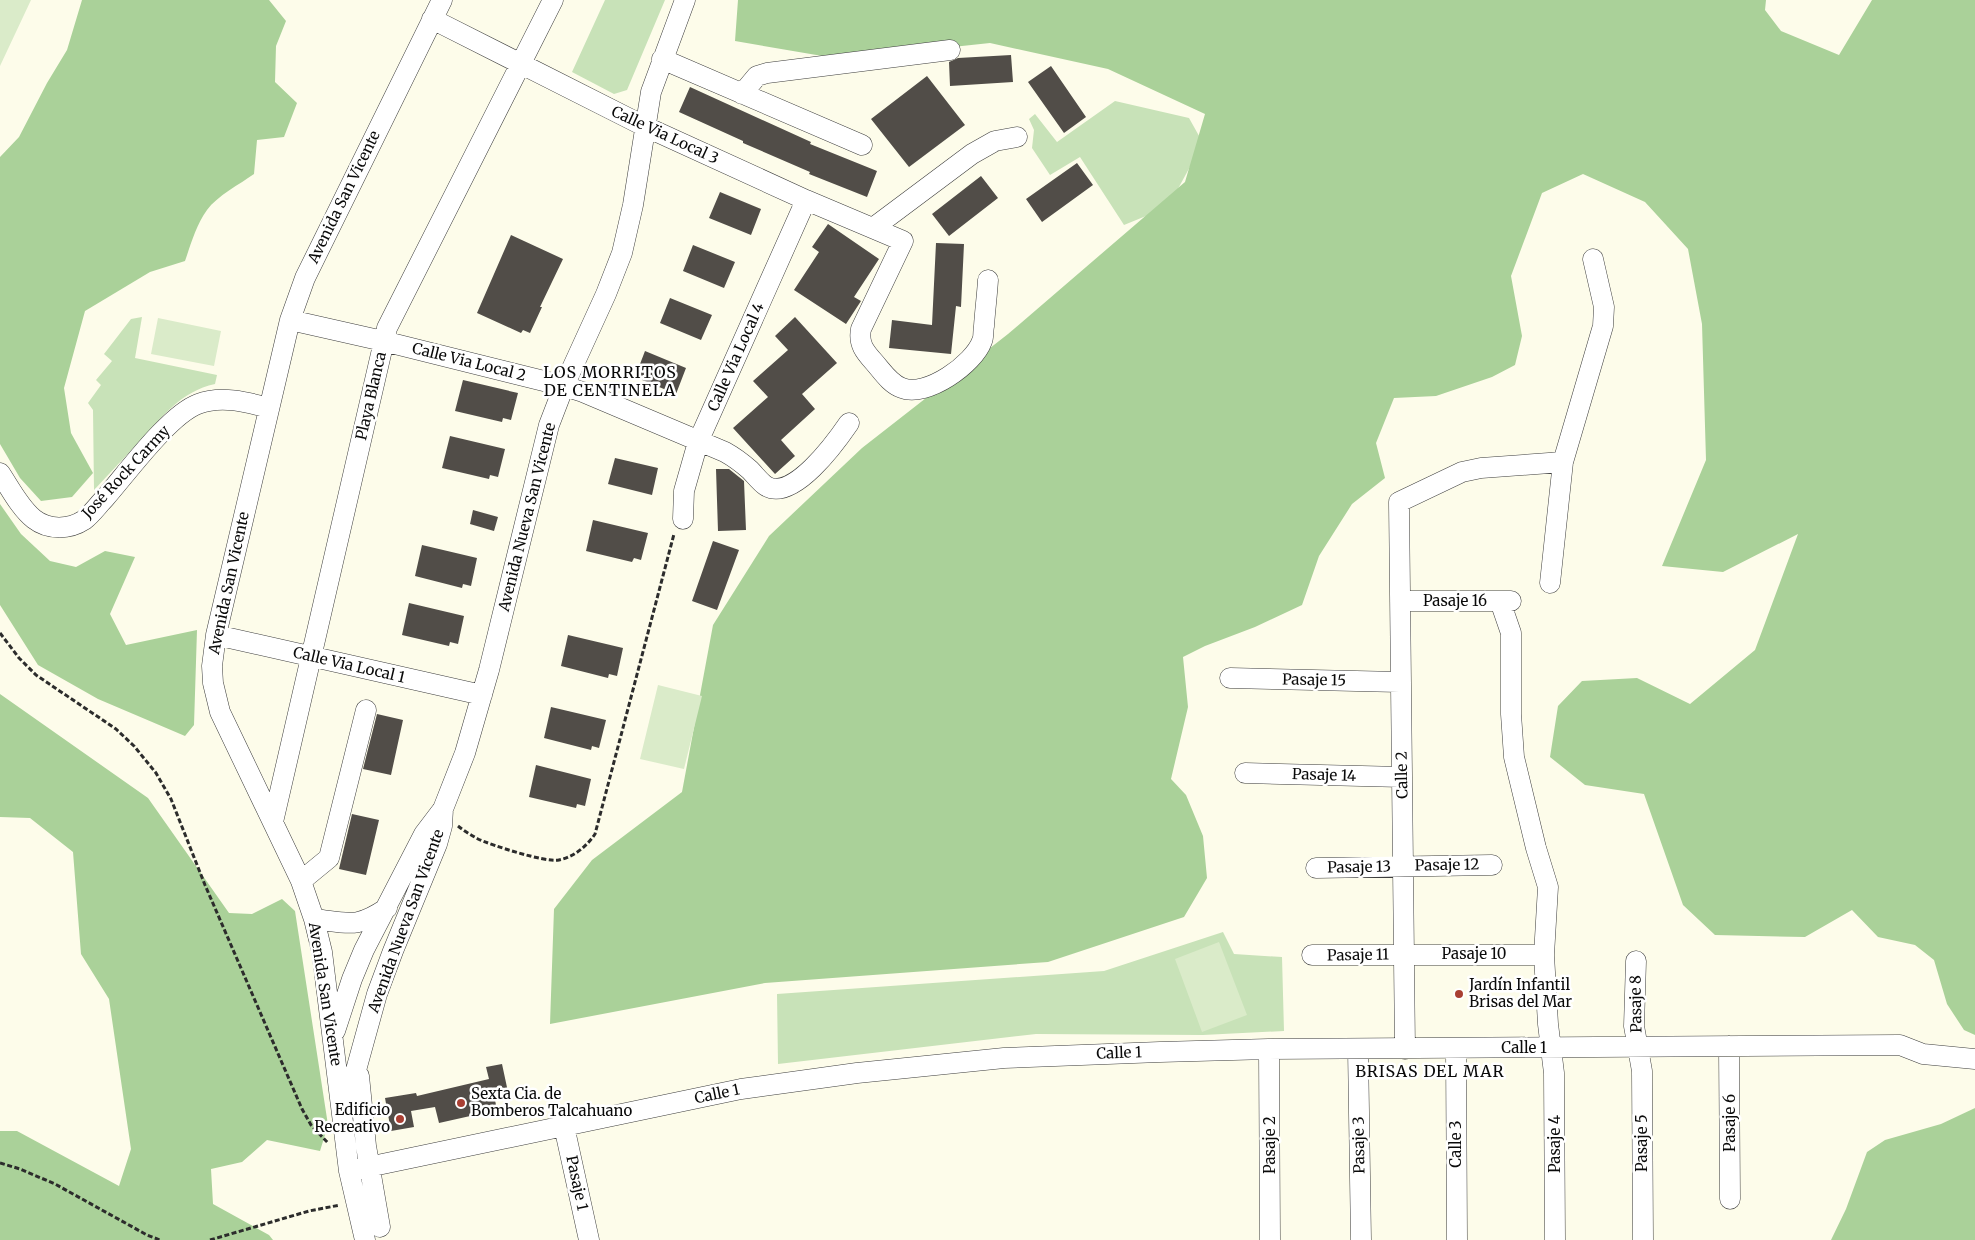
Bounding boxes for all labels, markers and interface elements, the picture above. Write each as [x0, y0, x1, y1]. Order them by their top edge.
street label: Calle Via Local 3 [609, 101, 722, 168]
street label: Avenida San Vicente [303, 127, 384, 267]
street label: Calle Via Local 4 [703, 300, 768, 414]
street label: Calle Via Local 2 [410, 338, 528, 385]
street label: Playa Blanca [351, 350, 390, 442]
district label: LOS MORRITOS DE CENTINELA [543, 362, 677, 400]
street label: Avenida Nueva San Vicente [494, 420, 559, 614]
street label: José Rock Carmy [77, 421, 174, 523]
street label: Avenida San Vicente [204, 510, 253, 657]
street label: Pasaje 16 [1423, 591, 1487, 610]
street label: Calle Via Local 1 [291, 642, 407, 687]
street label: Pasaje 15 [1282, 669, 1346, 690]
street label: Calle 2 [1392, 751, 1411, 799]
street label: Pasaje 14 [1292, 764, 1356, 785]
street label: Avenida Nueva San Vicente [363, 826, 448, 1016]
street label: Pasaje 12 [1415, 854, 1479, 875]
street label: Pasaje 13 [1327, 856, 1391, 877]
street label: Avenida San Vicente [305, 920, 346, 1067]
street label: Pasaje 11 [1327, 944, 1389, 965]
street label: Pasaje 10 [1442, 944, 1506, 963]
place label: Jardín Infantil Brisas del Mar [1468, 975, 1572, 1011]
street label: Pasaje 8 [1625, 975, 1646, 1033]
marker: Jardín Infantil Brisas del Mar [1453, 988, 1465, 1000]
street label: Calle 1 [1501, 1038, 1547, 1057]
street label: Calle 1 [1096, 1042, 1142, 1063]
district label: BRISAS DEL MAR [1355, 1061, 1505, 1081]
street label: Calle 1 [693, 1079, 741, 1108]
place label: Sexta Cia. de Bomberos Talcahuano [471, 1084, 633, 1120]
street label: Pasaje 6 [1720, 1094, 1739, 1152]
marker: Sexta Cia. de Bomberos Talcahuano [455, 1097, 467, 1109]
place label: Edificio Recreativo [314, 1100, 390, 1136]
marker: Edificio Recreativo [394, 1113, 406, 1125]
street label: Pasaje 5 [1632, 1114, 1651, 1172]
street label: Pasaje 4 [1545, 1115, 1564, 1173]
street label: Pasaje 2 [1260, 1116, 1279, 1174]
street label: Pasaje 3 [1348, 1116, 1369, 1174]
street label: Calle 3 [1446, 1120, 1465, 1168]
street label: Pasaje 1 [562, 1154, 593, 1212]

